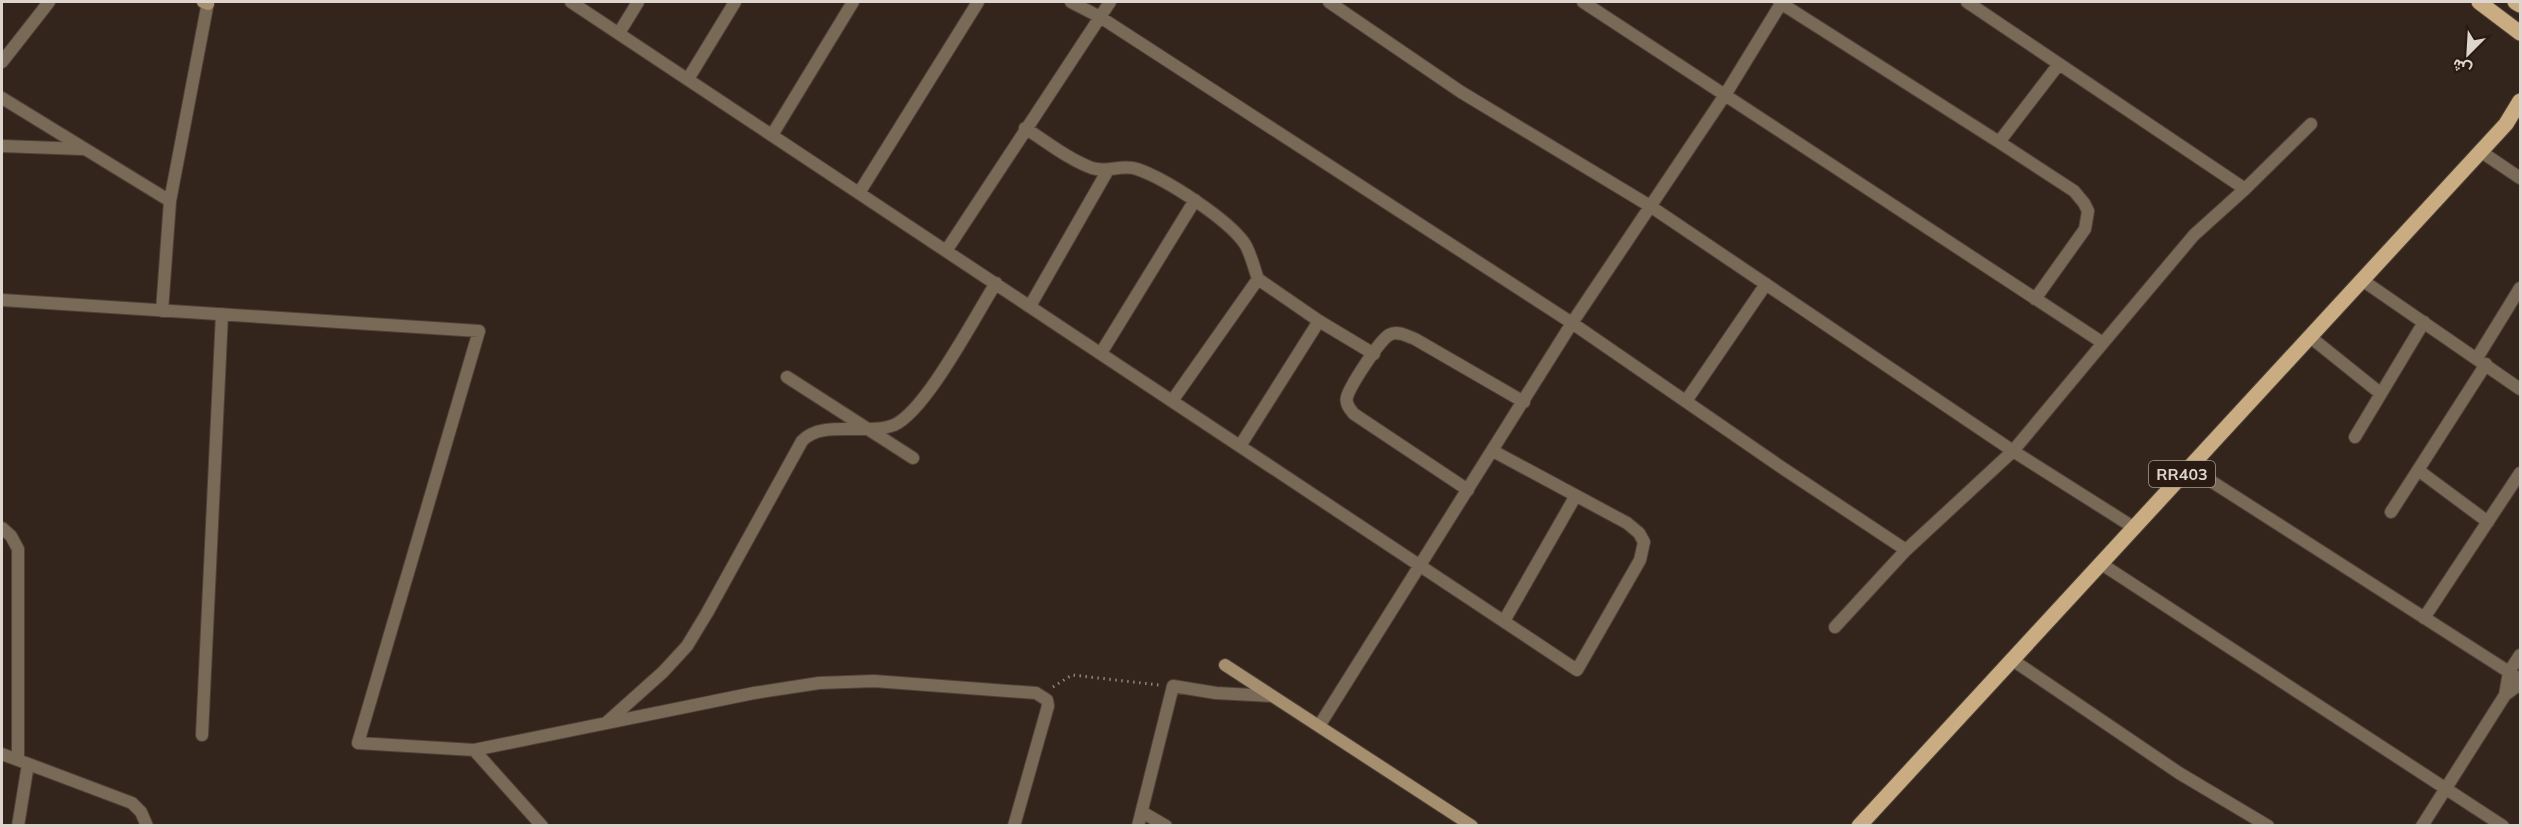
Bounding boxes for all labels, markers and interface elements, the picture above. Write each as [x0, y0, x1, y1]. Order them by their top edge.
north arrow [2438, 24, 2498, 84]
text: ش [2449, 55, 2475, 81]
road number: RR403 [2149, 461, 2215, 487]

